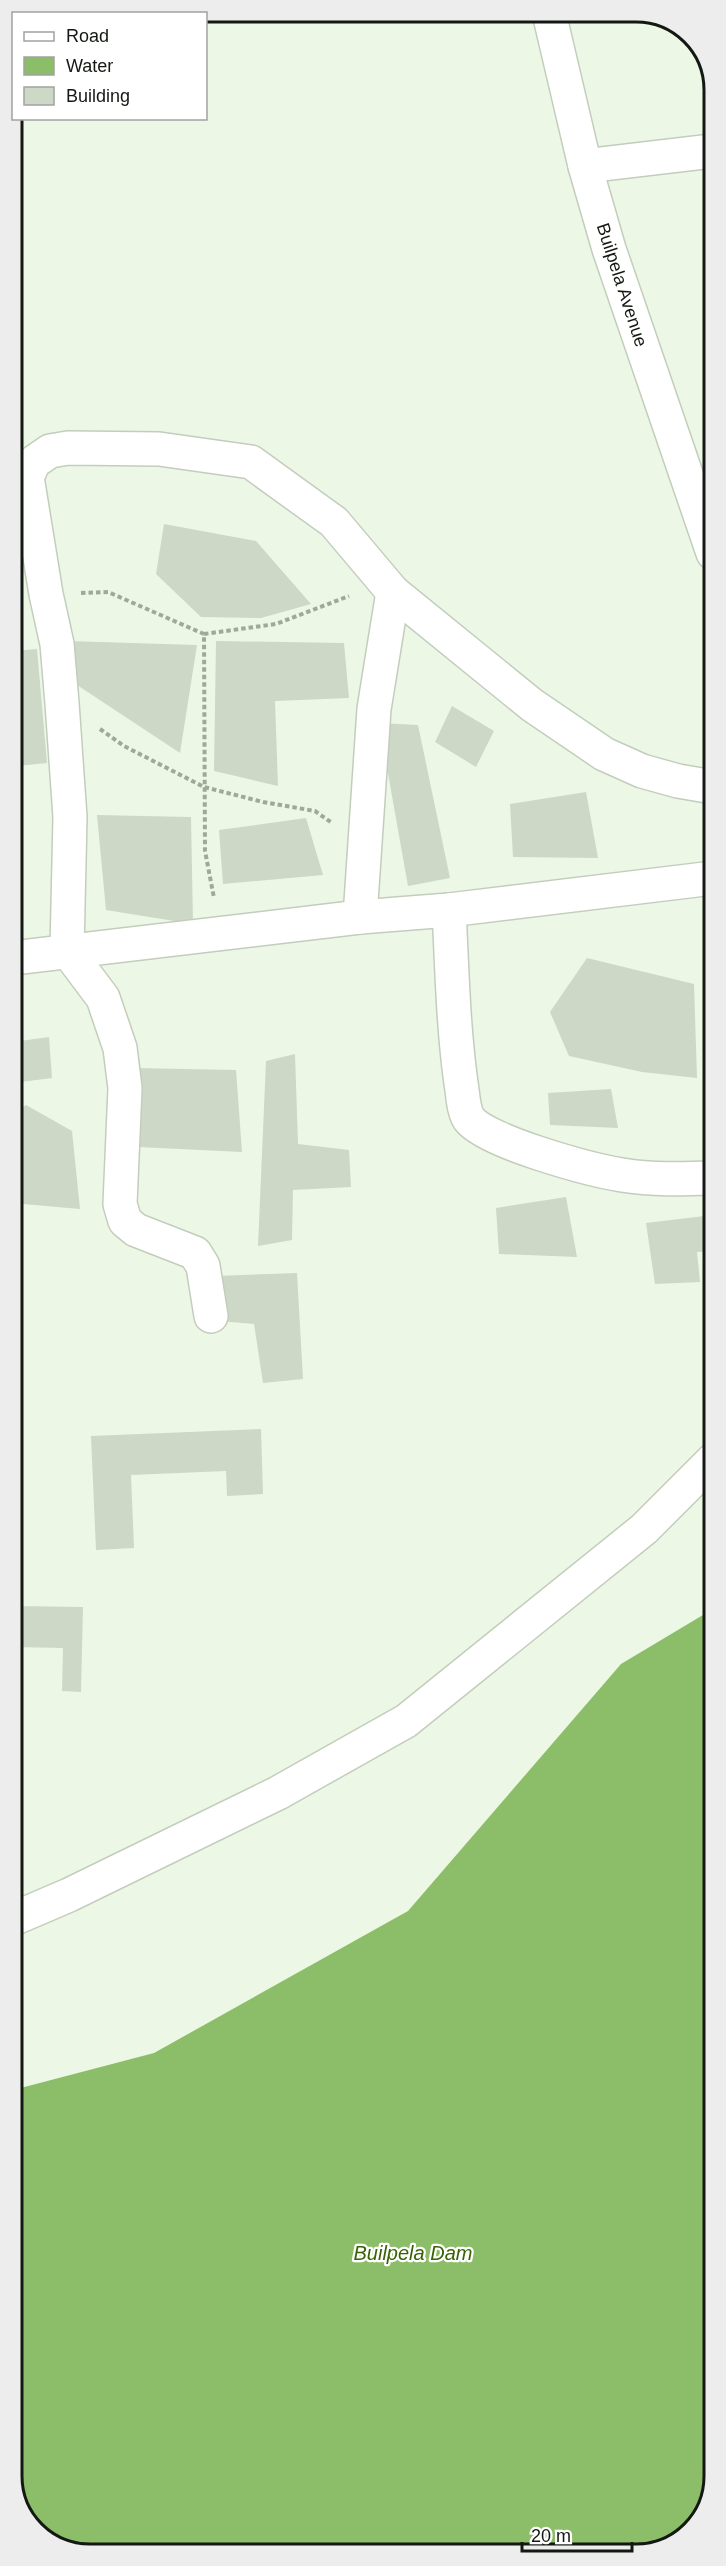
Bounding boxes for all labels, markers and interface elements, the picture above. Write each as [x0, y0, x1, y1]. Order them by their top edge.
legend [12, 12, 207, 120]
text: Road [66, 26, 109, 46]
text: Water [66, 56, 113, 76]
text: Building [66, 86, 130, 106]
street label: Builpela Avenue [593, 221, 651, 349]
water label: Builpela Dam [354, 2242, 472, 2264]
scale bar [522, 2515, 632, 2553]
text: 20 m [531, 2526, 571, 2546]

